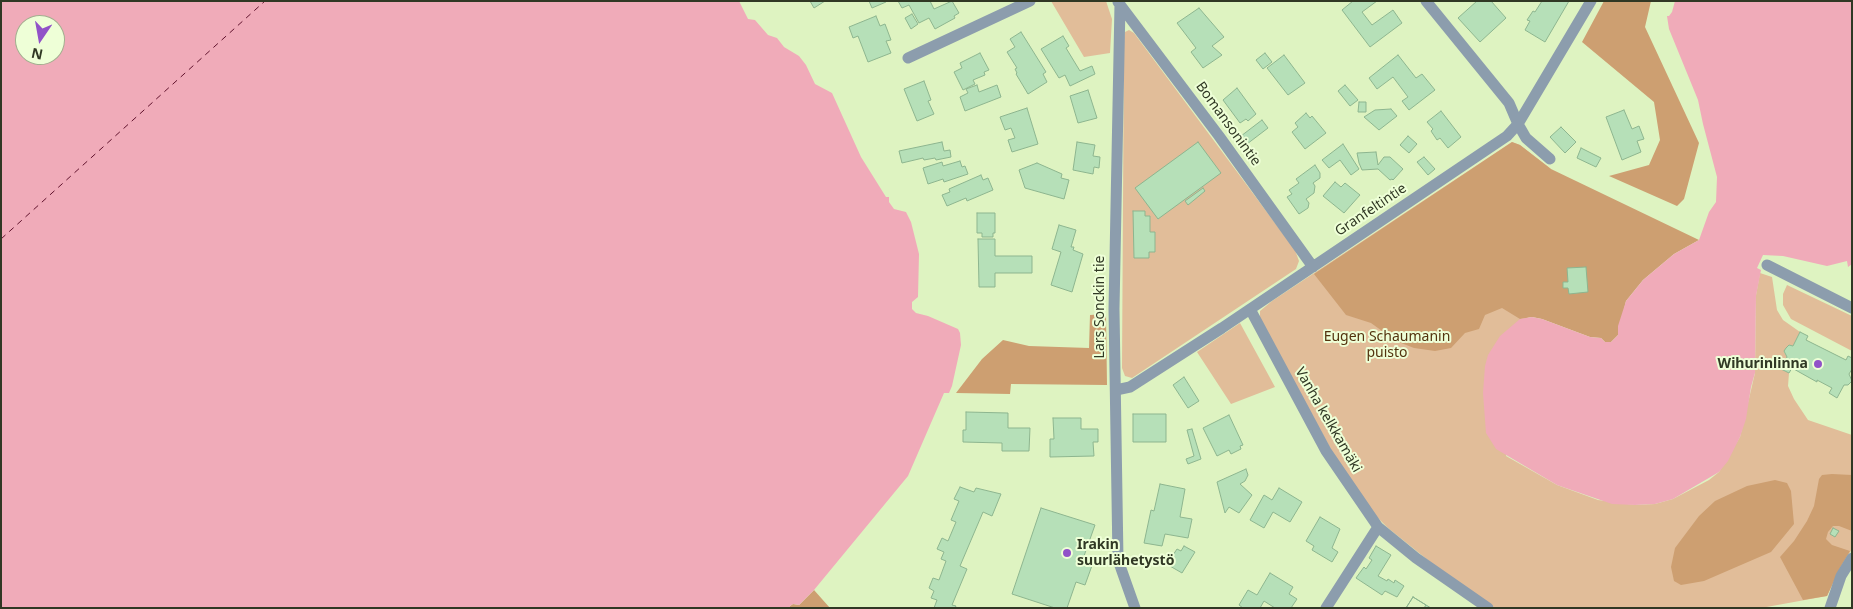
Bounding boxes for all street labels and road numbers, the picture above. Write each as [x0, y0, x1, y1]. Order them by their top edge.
street label: Bomansonintie [1192, 79, 1264, 169]
street label: Granfeltintie [1332, 180, 1410, 240]
street label: Lars Sonckin tie [1092, 256, 1108, 358]
street label: Vanha kelkkamäki [1291, 364, 1365, 476]

